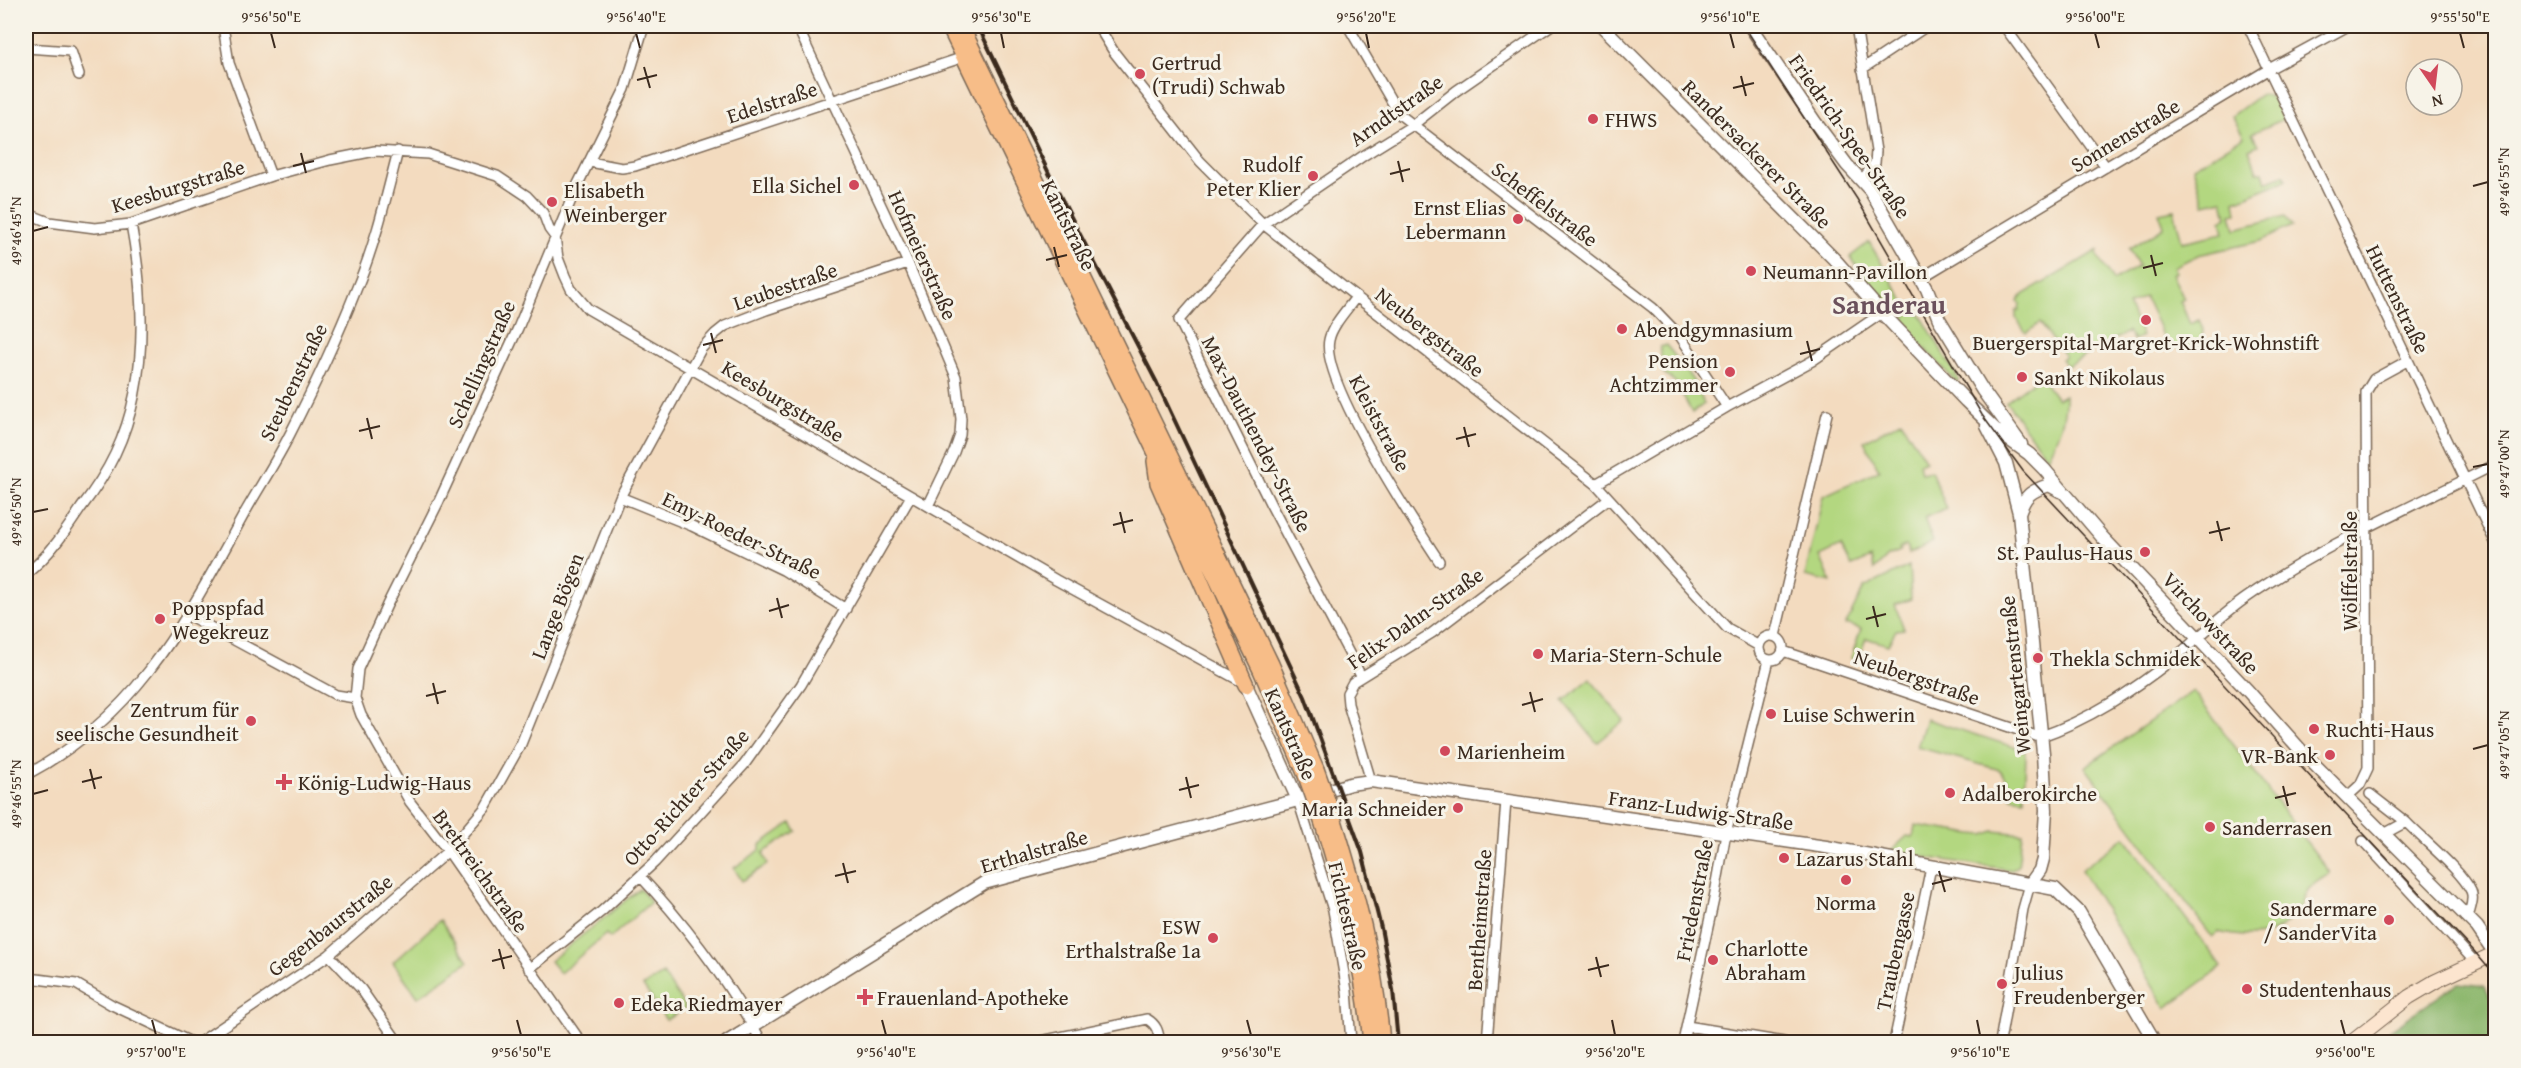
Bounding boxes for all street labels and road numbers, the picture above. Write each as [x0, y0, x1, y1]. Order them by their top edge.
street label: Friedrich-Spee-Straße [1781, 47, 1919, 225]
street label: Arndtstraße [1343, 66, 1449, 154]
street label: Randersackerer Straße [1675, 72, 1839, 236]
street label: Edelstraße [723, 73, 822, 131]
street label: Sonnenstraße [2065, 90, 2186, 180]
street label: Keesburgstraße [107, 151, 249, 221]
street label: Scheffelstraße [1485, 154, 1605, 254]
street label: Kantstraße [1034, 174, 1104, 276]
street label: Hofmeierstraße [881, 185, 966, 325]
street label: Huttenstraße [2358, 239, 2438, 359]
street label: Leubestraße [729, 254, 841, 318]
street label: Neubergstraße [1369, 279, 1491, 385]
street label: Schellingstraße [439, 295, 523, 433]
street label: Steubenstraße [251, 318, 335, 446]
street label: Max-Dauthendey-Straße [1194, 330, 1320, 538]
street label: Keesburgstraße [716, 352, 850, 450]
street label: Kleiststraße [1341, 369, 1419, 477]
street label: Emy-Roeder-Straße [657, 483, 827, 587]
street label: Wölffelstraße [2334, 511, 2365, 631]
street label: Lange Bögen [523, 548, 592, 664]
street label: Felix-Dahn-Straße [1340, 559, 1490, 677]
street label: Virchowstraße [2155, 565, 2267, 681]
street label: Weingartenstraße [1991, 594, 2039, 756]
street label: Neubergstraße [1850, 641, 1984, 713]
street label: Kantstraße [1257, 683, 1325, 785]
street label: Otto-Richter-Straße [616, 721, 756, 873]
street label: Franz-Ludwig-Straße [1607, 782, 1796, 838]
street label: Brettreichstraße [426, 803, 537, 939]
street label: Erthalstraße [977, 821, 1092, 881]
street label: Friedenstraße [1667, 836, 1721, 964]
street label: Bentheimstraße [1459, 848, 1499, 992]
street label: Fichtestraße [1320, 859, 1376, 973]
street label: Gegenbaurstraße [261, 866, 399, 984]
street label: Traubengasse [1867, 889, 1923, 1013]

